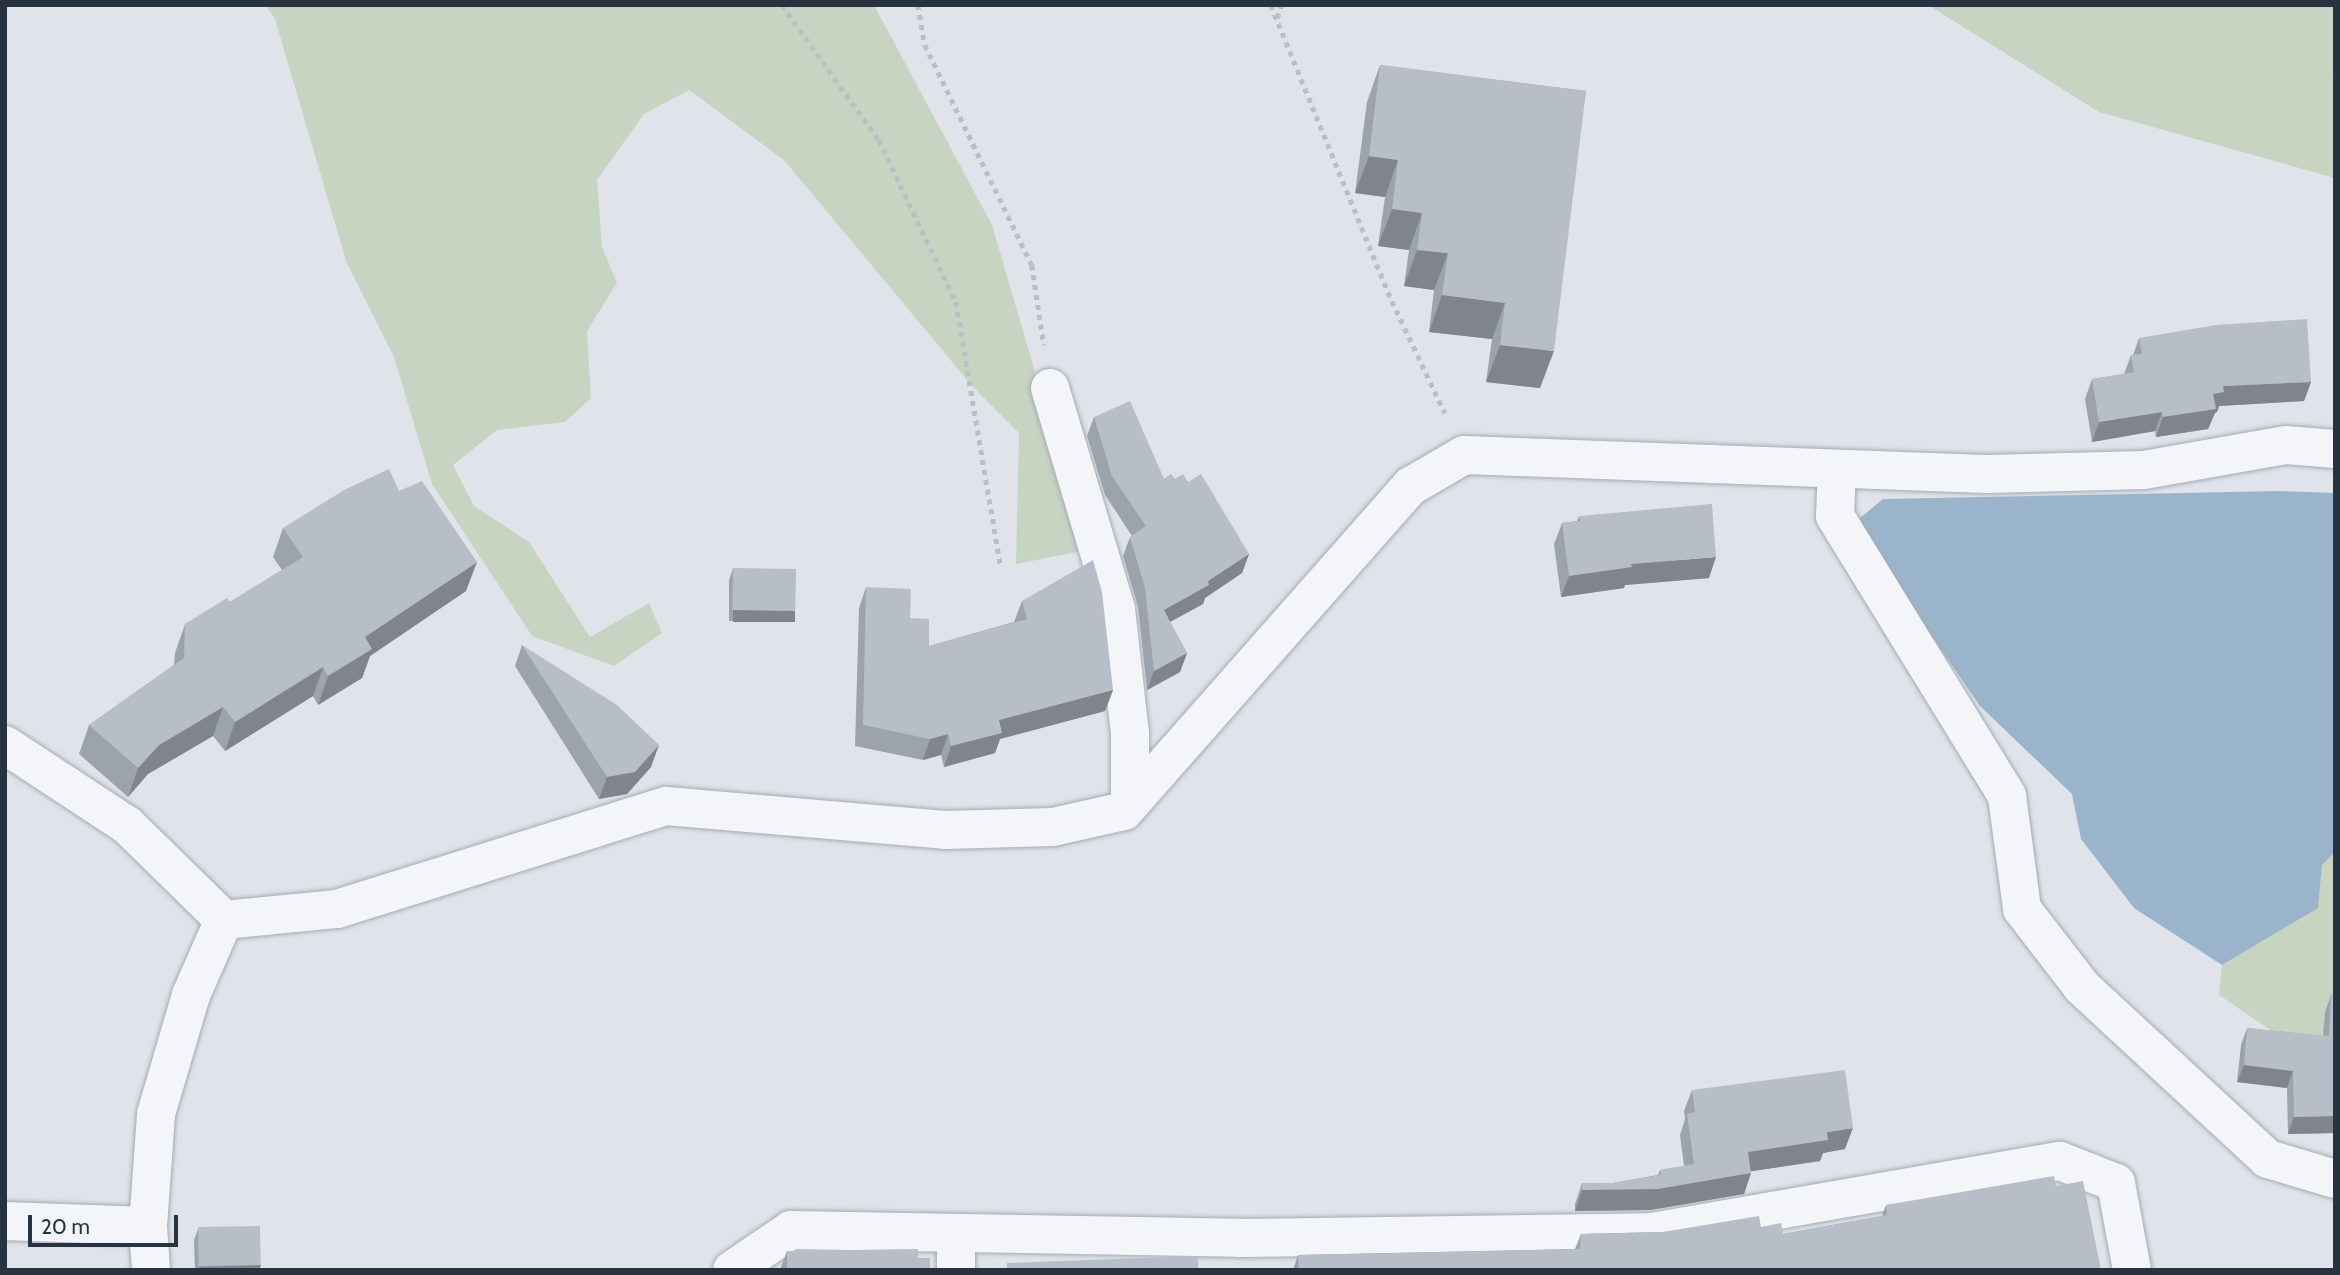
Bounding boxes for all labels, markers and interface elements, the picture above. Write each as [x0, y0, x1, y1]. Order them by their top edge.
scale bar [32, 1202, 182, 1246]
text: 20 m [41, 1214, 90, 1239]

